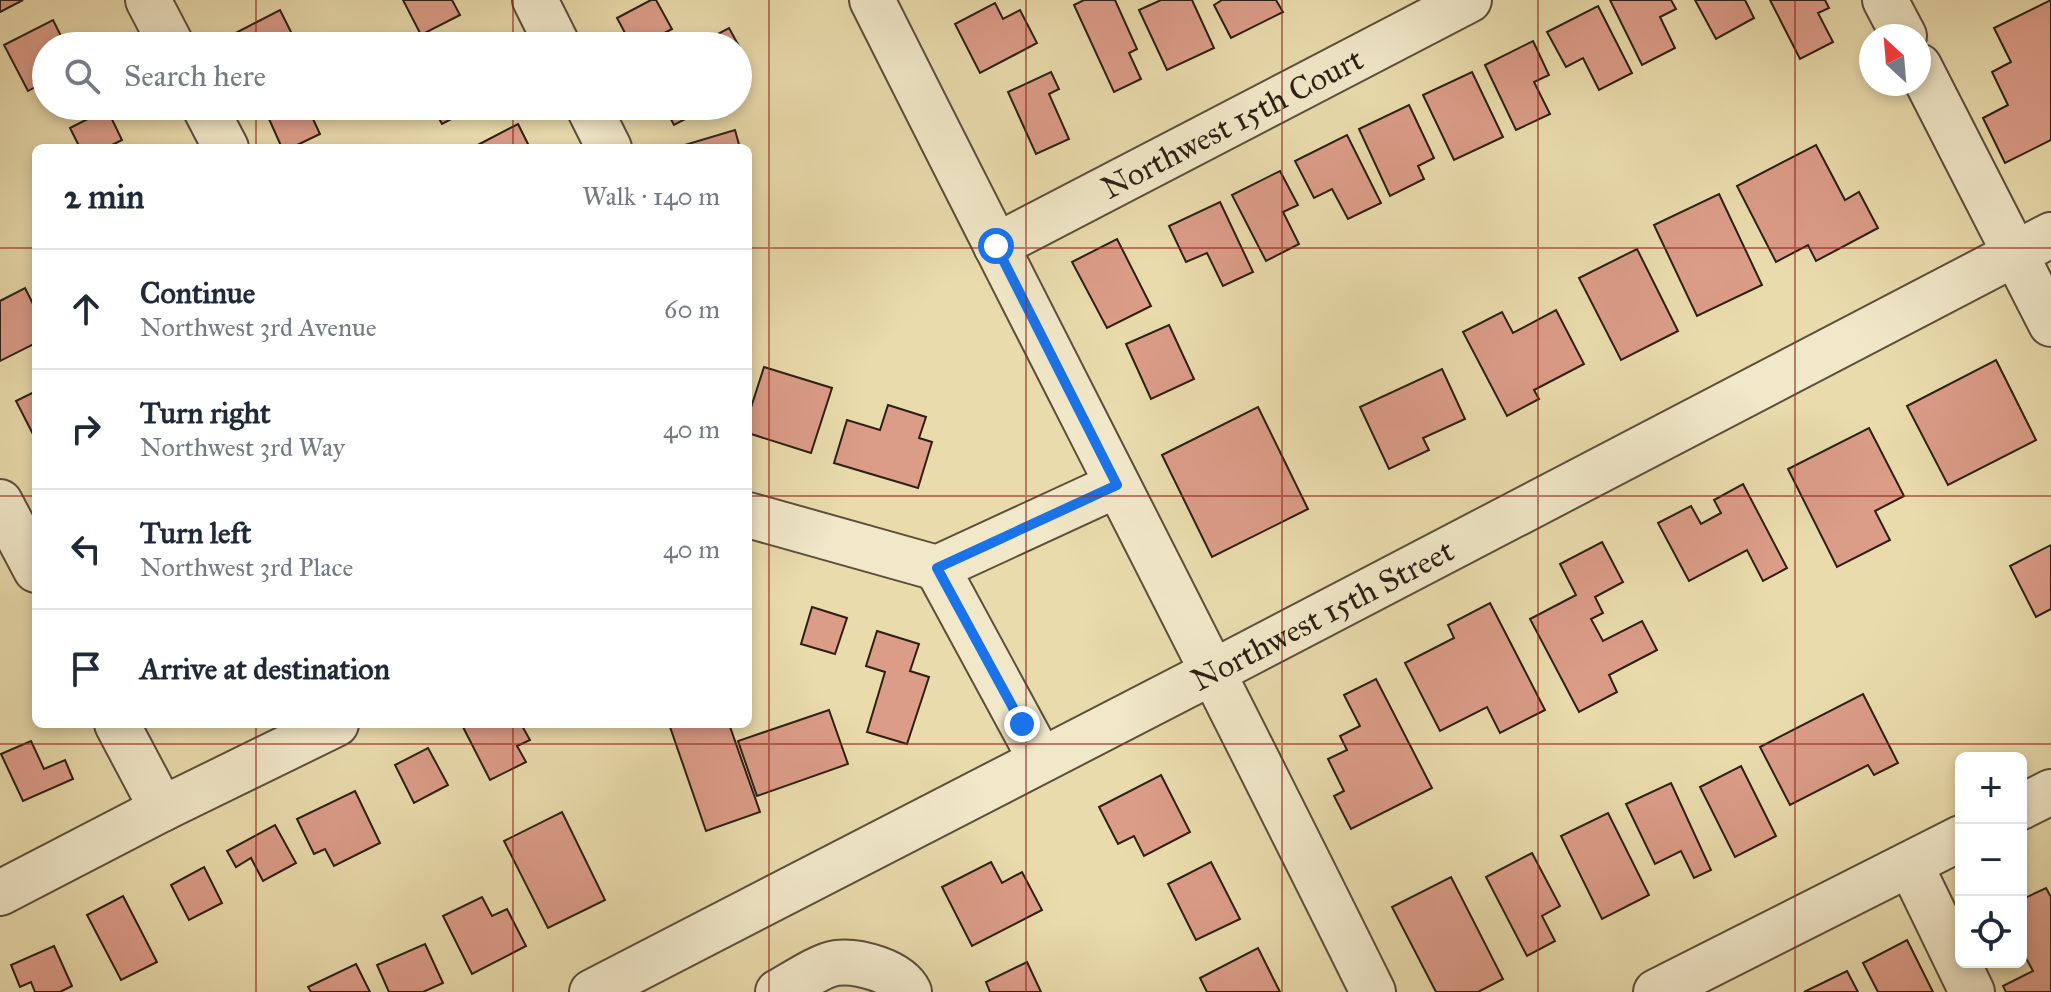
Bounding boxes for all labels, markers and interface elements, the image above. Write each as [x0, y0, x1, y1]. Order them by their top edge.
north arrow [1859, 24, 1931, 96]
search box [32, 32, 752, 120]
street label: Northwest 15th Court [1095, 40, 1370, 208]
icon: search [60, 54, 104, 98]
text: Search here [124, 58, 266, 94]
text: 2 min [64, 176, 144, 217]
text: Walk · 140 m [582, 180, 720, 212]
route start [978, 228, 1014, 264]
text: Continue [140, 275, 255, 311]
icon: ahead [64, 287, 108, 331]
text: 60 m [664, 293, 720, 325]
text: Northwest 3rd Avenue [140, 311, 377, 343]
text: Turn right [140, 395, 271, 431]
icon: right [64, 407, 108, 451]
text: 40 m [663, 413, 720, 445]
text: Northwest 3rd Way [140, 431, 345, 463]
text: Turn left [140, 515, 251, 551]
icon: left [64, 527, 108, 571]
street label: Northwest 15th Street [1185, 531, 1460, 700]
text: 40 m [663, 533, 720, 565]
text: Northwest 3rd Place [140, 551, 353, 583]
icon: arrive [64, 647, 108, 691]
text: Arrive at destination [140, 651, 390, 687]
route end [1004, 706, 1040, 742]
map controls [1955, 752, 2027, 968]
button: + [1955, 752, 2027, 824]
button: − [1955, 824, 2027, 896]
button: locate [1955, 896, 2027, 968]

